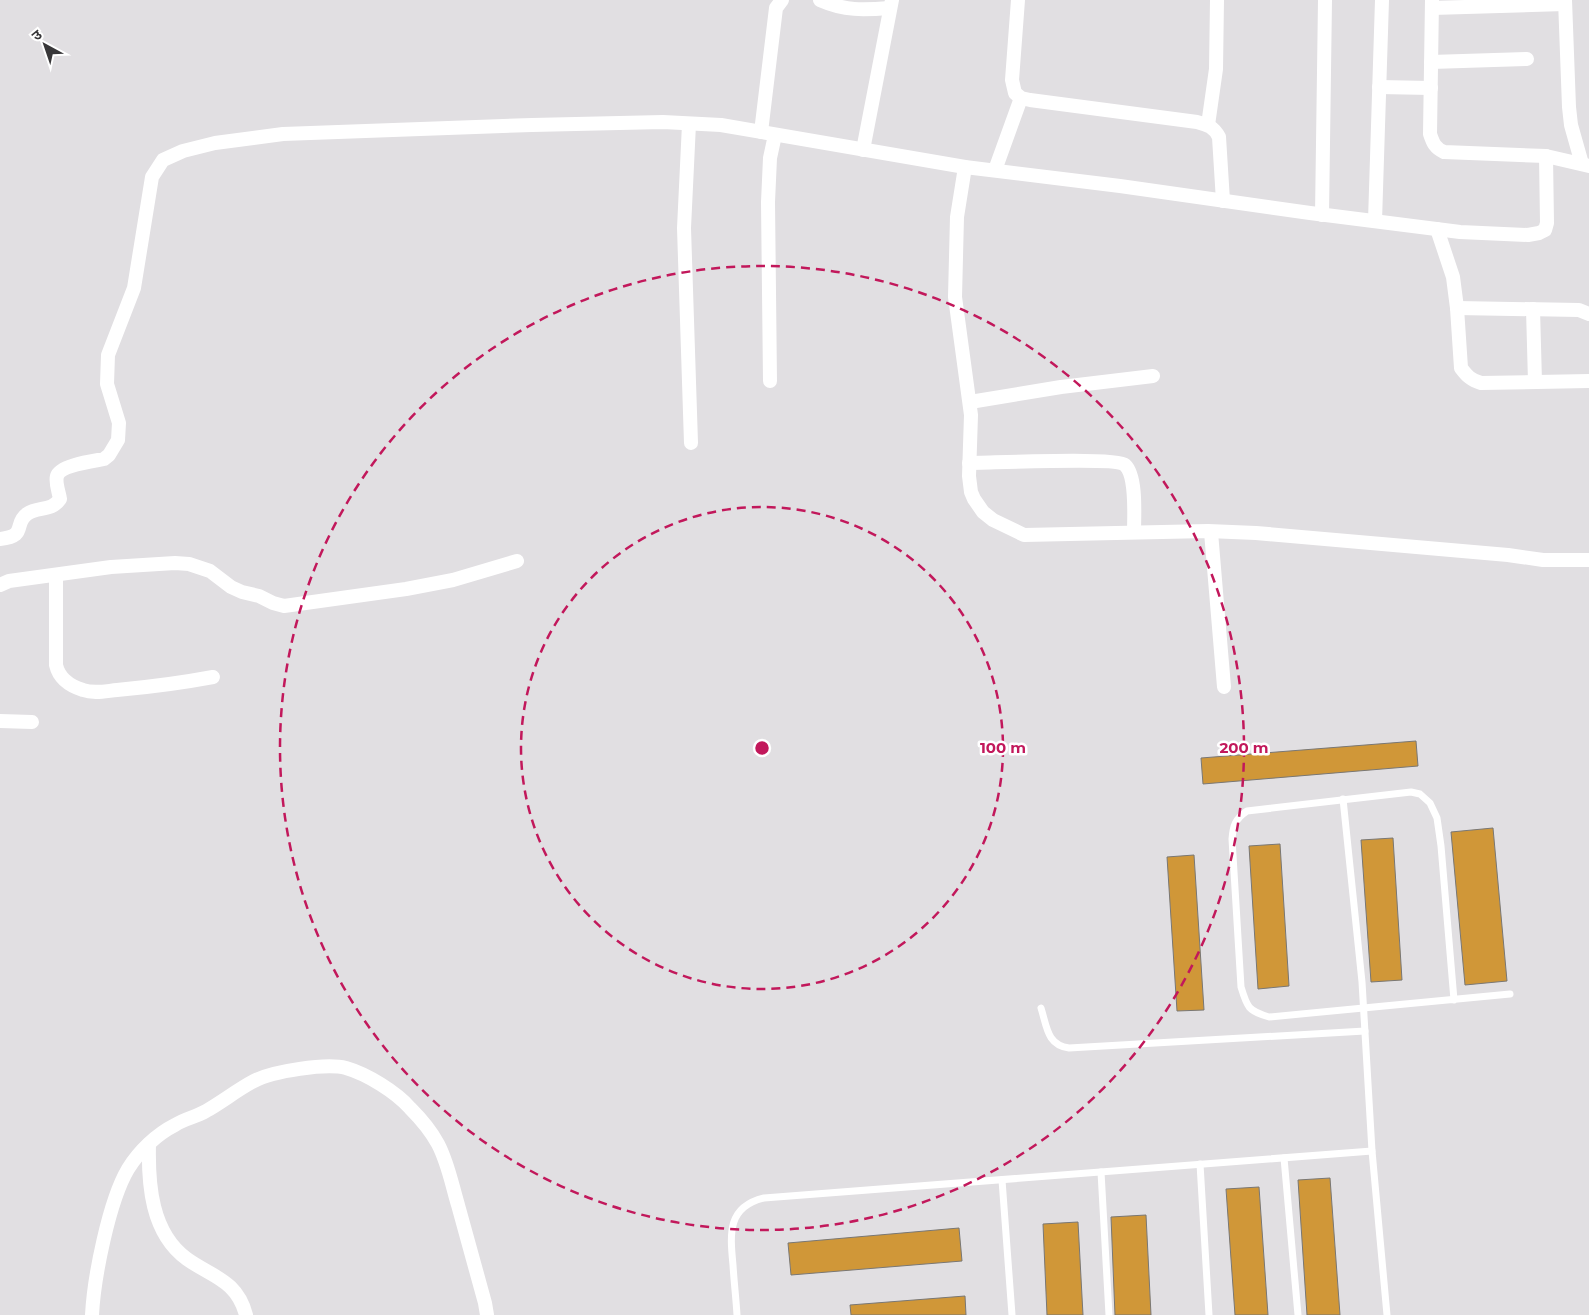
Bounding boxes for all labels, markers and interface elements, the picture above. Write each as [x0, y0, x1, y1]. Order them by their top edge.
north arrow [20, 20, 70, 70]
text: उ [28, 25, 46, 45]
text: 100 m [980, 738, 1026, 757]
text: 200 m [1219, 738, 1269, 757]
centre of rings [753, 739, 771, 757]

